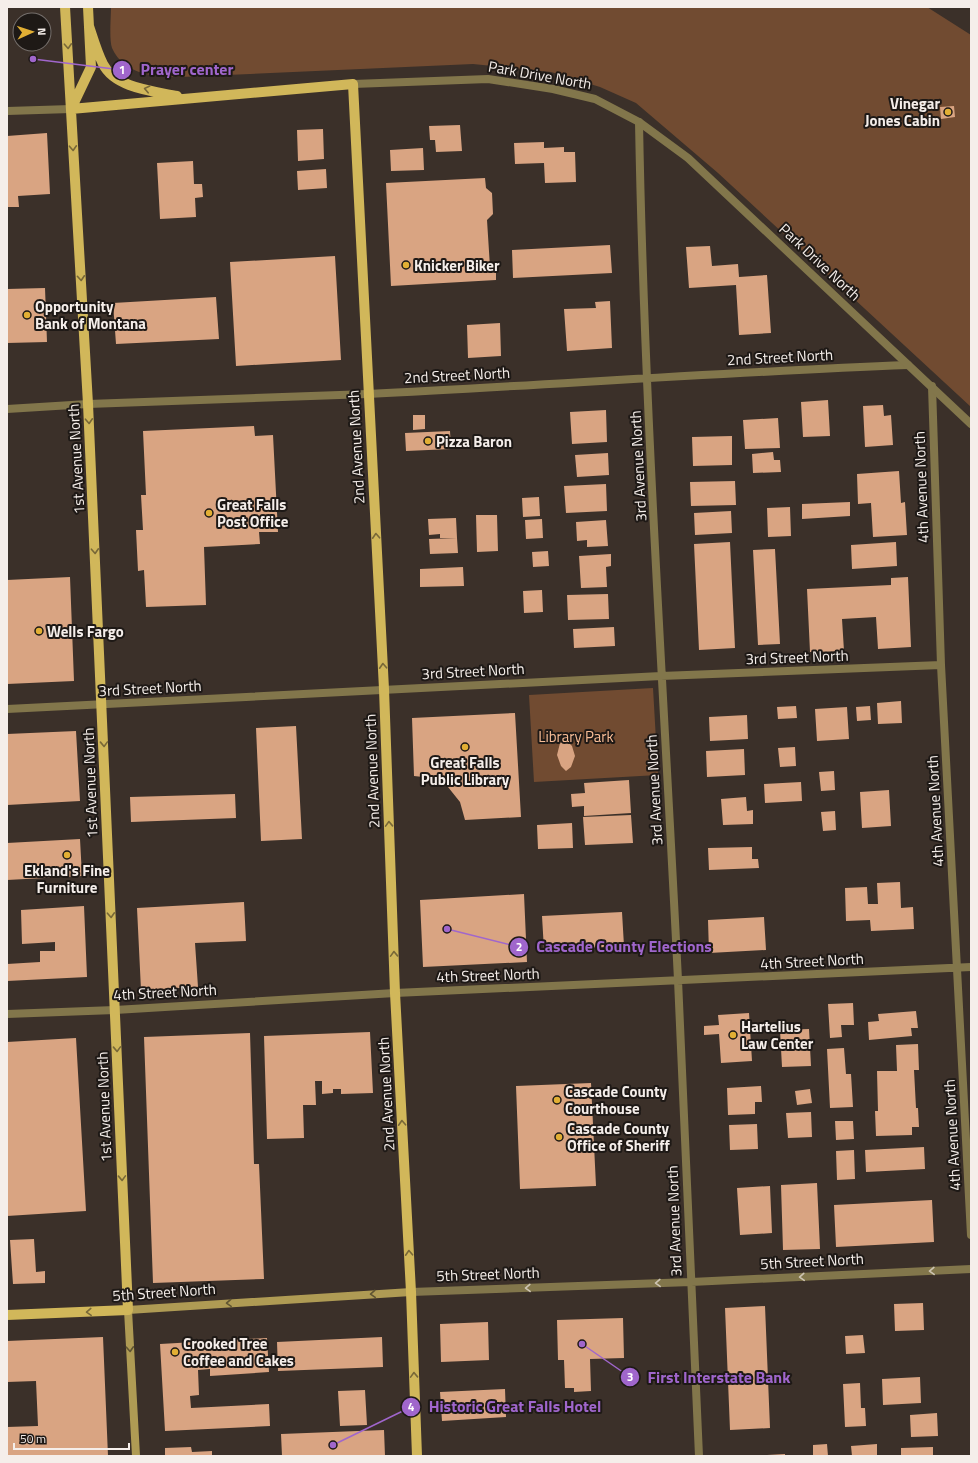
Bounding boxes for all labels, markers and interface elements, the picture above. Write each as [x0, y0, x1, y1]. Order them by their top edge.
north arrow [12, 12, 52, 52]
text: N [34, 27, 50, 36]
one-way arrow [63, 43, 72, 49]
street label: Park Drive North [486, 55, 594, 95]
callout: Prayer center [112, 56, 241, 84]
text: Prayer center [141, 57, 234, 81]
text: 1 [119, 60, 125, 79]
one-way arrow [144, 86, 150, 94]
place label: Vinegar Jones Cabin [865, 92, 940, 132]
marker: Vinegar Jones Cabin [943, 107, 953, 117]
one-way arrow [69, 145, 78, 151]
street label: Park Drive North [774, 218, 866, 306]
place label: Knicker Biker [414, 254, 500, 277]
marker: Knicker Biker [401, 260, 411, 270]
one-way arrow [76, 275, 85, 281]
place label: Opportunity Bank of Montana [35, 295, 146, 335]
marker: Opportunity Bank of Montana [22, 310, 32, 320]
street label: 2nd Street North [726, 343, 834, 371]
street label: 2nd Street North [403, 361, 511, 389]
street label: 2nd Avenue North [342, 389, 370, 505]
street label: 1st Avenue North [62, 403, 90, 515]
street label: 3rd Avenue North [624, 410, 652, 522]
one-way arrow [85, 418, 93, 424]
place label: Pizza Baron [436, 430, 512, 453]
street label: 4th Avenue North [908, 431, 934, 543]
marker: Pizza Baron [423, 436, 433, 446]
place label: Great Falls Post Office [217, 493, 289, 533]
marker: Great Falls Post Office [204, 508, 214, 518]
one-way arrow [371, 533, 380, 539]
one-way arrow [91, 548, 99, 554]
place label: Wells Fargo [47, 620, 124, 643]
marker: Wells Fargo [34, 626, 44, 636]
street label: 3rd Street North [745, 644, 849, 670]
street label: 3rd Street North [421, 657, 525, 685]
one-way arrow [378, 663, 387, 669]
street label: 3rd Street North [98, 674, 202, 702]
street label: 2nd Avenue North [359, 713, 385, 829]
park label: Library Park [538, 725, 614, 748]
street label: 1st Avenue North [77, 727, 103, 839]
street label: 3rd Avenue North [640, 734, 668, 846]
one-way arrow [99, 741, 108, 747]
marker: Great Falls Public Library [460, 742, 470, 752]
place label: Great Falls Public Library [421, 751, 510, 791]
street label: 4th Avenue North [921, 755, 949, 867]
one-way arrow [385, 821, 393, 827]
marker: Ekland's Fine Furniture [62, 850, 72, 860]
place label: Ekland's Fine Furniture [24, 859, 110, 899]
one-way arrow [107, 912, 115, 918]
callout: Cascade County Elections [509, 933, 720, 961]
text: Cascade County Elections [536, 934, 712, 958]
text: 2 [516, 937, 522, 956]
street label: 4th Street North [760, 947, 864, 975]
one-way arrow [390, 951, 398, 957]
street label: 4th Street North [436, 962, 540, 988]
street label: 4th Street North [113, 978, 217, 1006]
place label: Hartelius Law Center [741, 1015, 814, 1055]
marker: Hartelius Law Center [728, 1030, 738, 1040]
street label: 2nd Avenue North [372, 1036, 400, 1152]
one-way arrow [113, 1046, 121, 1052]
street label: 1st Avenue North [91, 1051, 117, 1163]
street label: 4th Avenue North [938, 1079, 966, 1191]
place label: Cascade County Courthouse [565, 1080, 667, 1120]
marker: Cascade County Courthouse [552, 1095, 562, 1105]
place label: Cascade County Office of Sheriff [567, 1117, 670, 1157]
one-way arrow [398, 1120, 407, 1126]
marker: Cascade County Office of Sheriff [554, 1132, 564, 1142]
street label: 3rd Avenue North [661, 1165, 687, 1277]
one-way arrow [118, 1175, 127, 1181]
street label: 5th Street North [760, 1247, 864, 1275]
one-way arrow [405, 1250, 414, 1256]
street label: 5th Street North [436, 1261, 540, 1287]
one-way arrow [929, 1266, 935, 1275]
one-way arrow [799, 1272, 805, 1281]
street label: 5th Street North [112, 1277, 216, 1307]
one-way arrow [655, 1279, 661, 1288]
one-way arrow [525, 1283, 531, 1292]
one-way arrow [370, 1290, 376, 1299]
one-way arrow [226, 1299, 232, 1308]
one-way arrow [86, 1307, 92, 1316]
place label: Crooked Tree Coffee and Cakes [183, 1332, 294, 1372]
one-way arrow [126, 1346, 134, 1352]
marker: Crooked Tree Coffee and Cakes [170, 1347, 180, 1357]
callout: First Interstate Bank [620, 1363, 799, 1391]
text: First Interstate Bank [648, 1365, 791, 1389]
text: 3 [627, 1367, 633, 1386]
one-way arrow [410, 1372, 419, 1378]
callout: Historic Great Falls Hotel [401, 1393, 609, 1421]
text: Historic Great Falls Hotel [429, 1394, 601, 1418]
text: 4 [408, 1397, 415, 1416]
scale bar [14, 1425, 129, 1451]
text: 50 m [20, 1429, 46, 1448]

